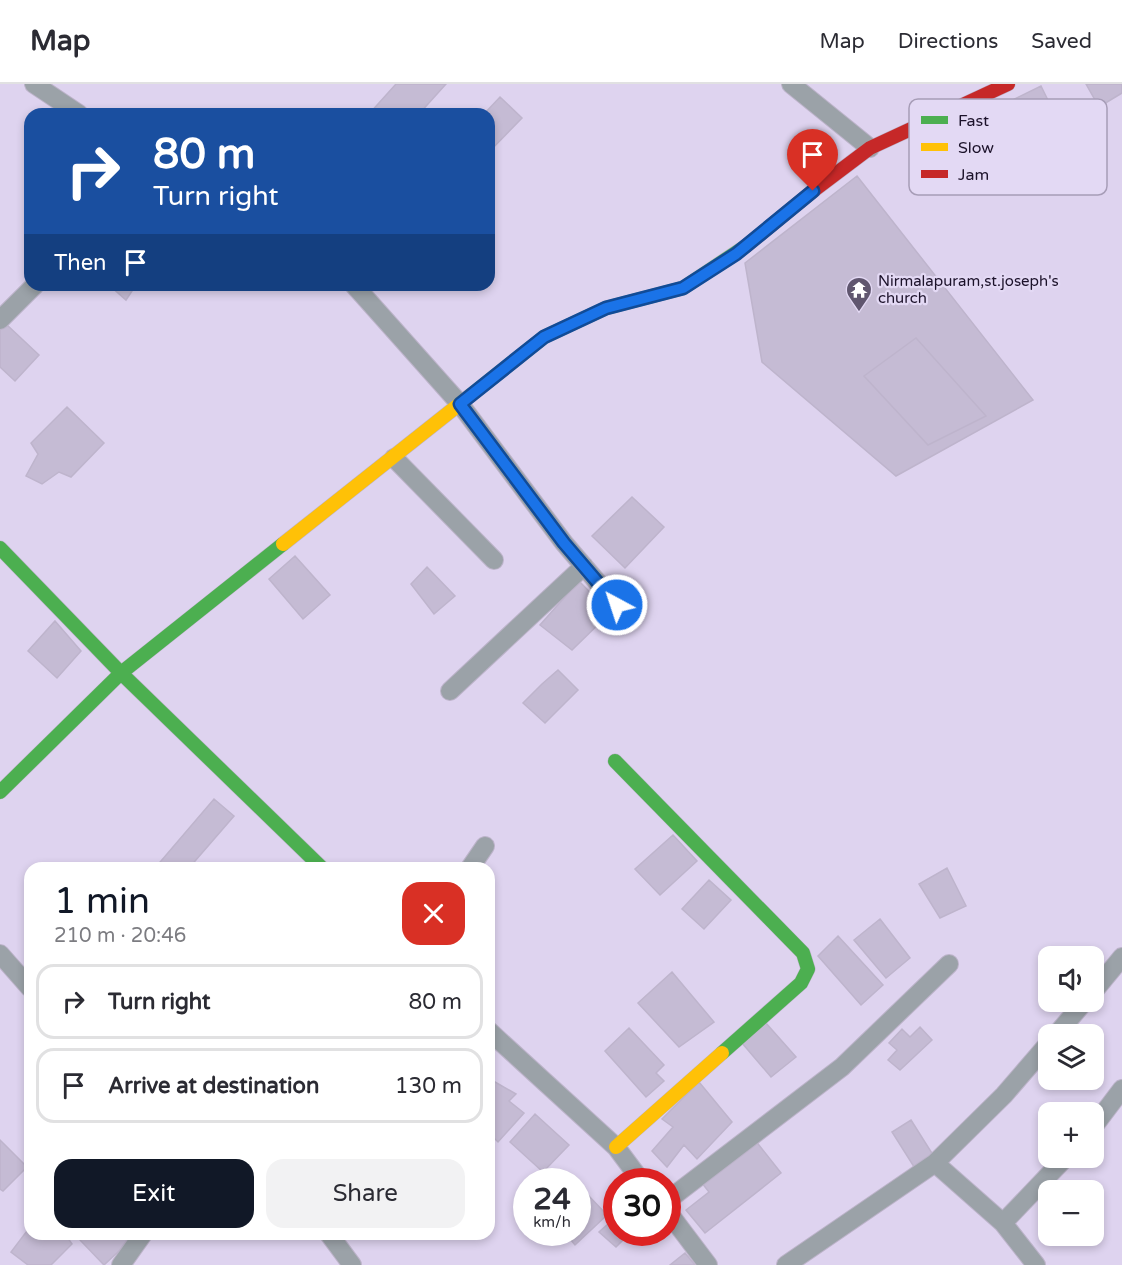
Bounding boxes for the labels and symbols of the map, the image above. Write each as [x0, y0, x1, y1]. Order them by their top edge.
legend [909, 99, 1107, 195]
text: Fast [958, 111, 989, 131]
pin [787, 129, 838, 191]
text: Slow [958, 138, 994, 158]
text: Jam [958, 165, 989, 185]
place label: Nirmalapuram,st.joseph's church [878, 272, 1059, 307]
temple icon: Nirmalapuram,st.joseph's church [844, 275, 874, 313]
position arrow [585, 573, 649, 637]
speed limit sign: 30 [603, 1168, 681, 1246]

